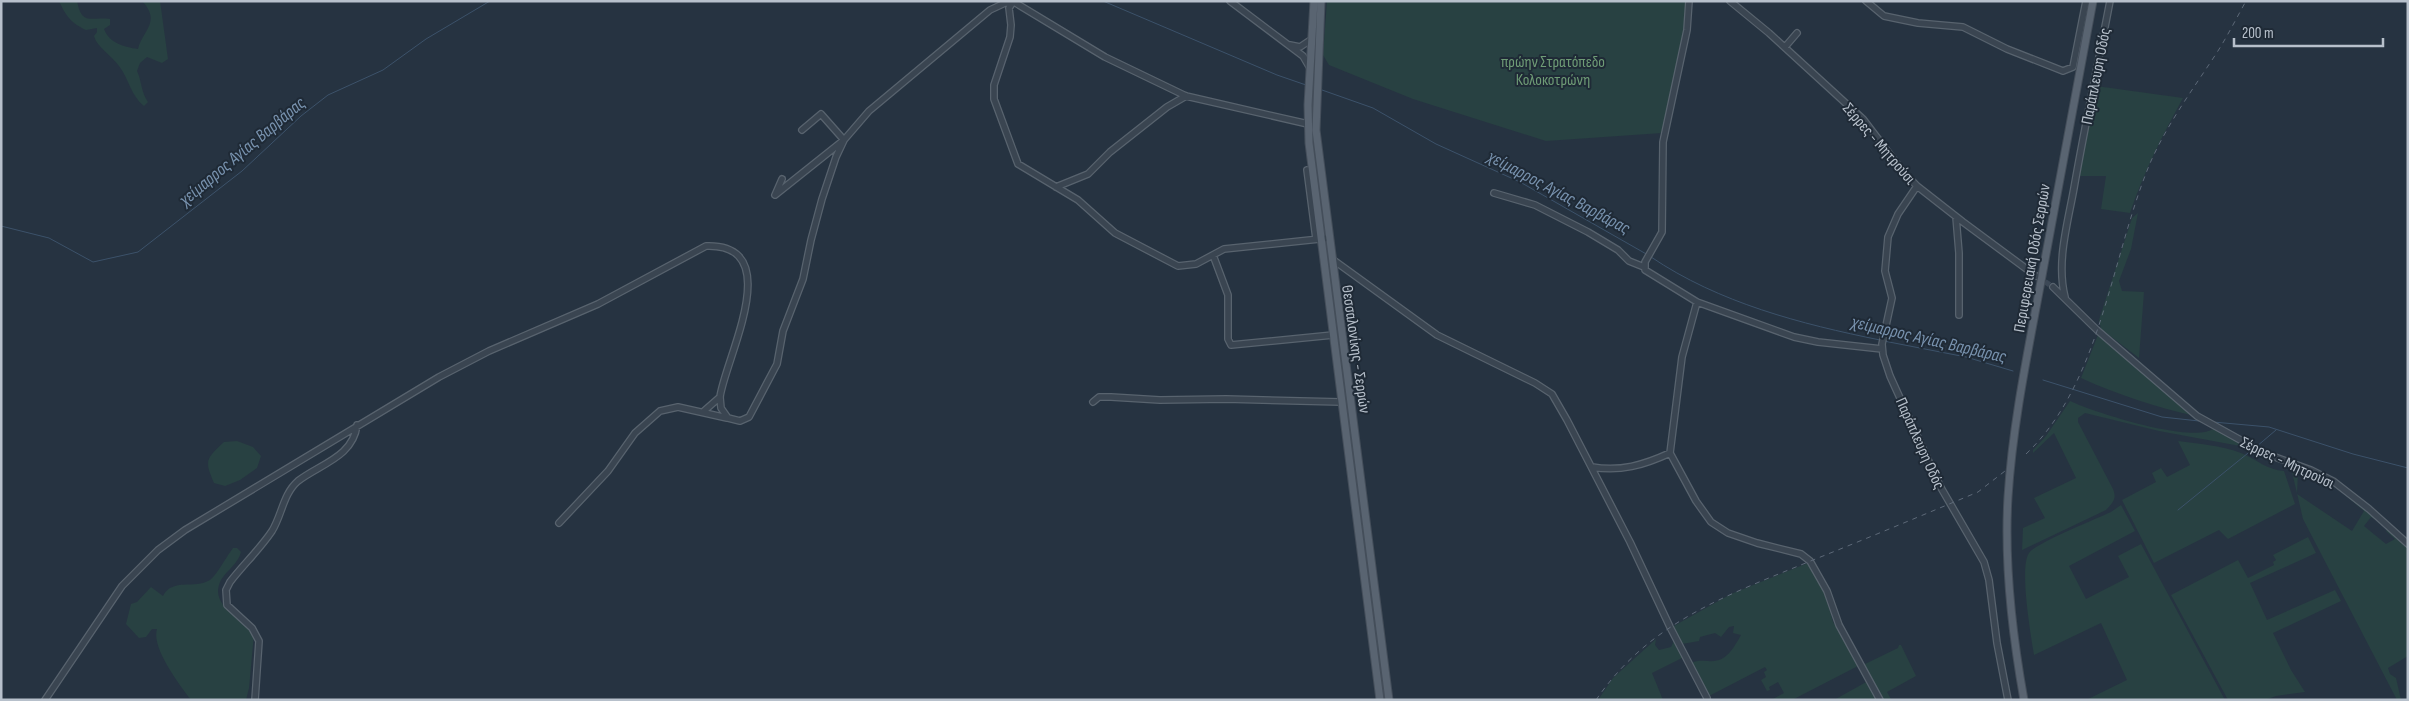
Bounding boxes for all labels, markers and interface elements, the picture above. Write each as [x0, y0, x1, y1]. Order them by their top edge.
scale bar [2234, 15, 2383, 47]
text: 200 m [2242, 24, 2274, 43]
street label: Παράπλευρη Οδός [2078, 26, 2115, 126]
park label: πρώην Στρατόπεδο Κολοκοτρώνη [1501, 53, 1605, 90]
water label: χείμαρρος Αγίας Βαρβάρας [174, 92, 310, 211]
street label: Σέρρες - Μητρούσι [1838, 99, 1920, 189]
water label: χείμαρρος Αγίας Βαρβάρας [1483, 146, 1634, 239]
street label: Περιφερειακή Οδός Σερρών [2010, 183, 2055, 334]
street label: Θεσσαλονίκης - Σερρών [1337, 284, 1374, 415]
water label: χείμαρρος Αγίας Βαρβάρας [1848, 311, 2008, 368]
street label: Παράπλευρη Οδός [1891, 395, 1948, 492]
street label: Σέρρες - Μητρούσι [2237, 433, 2338, 494]

